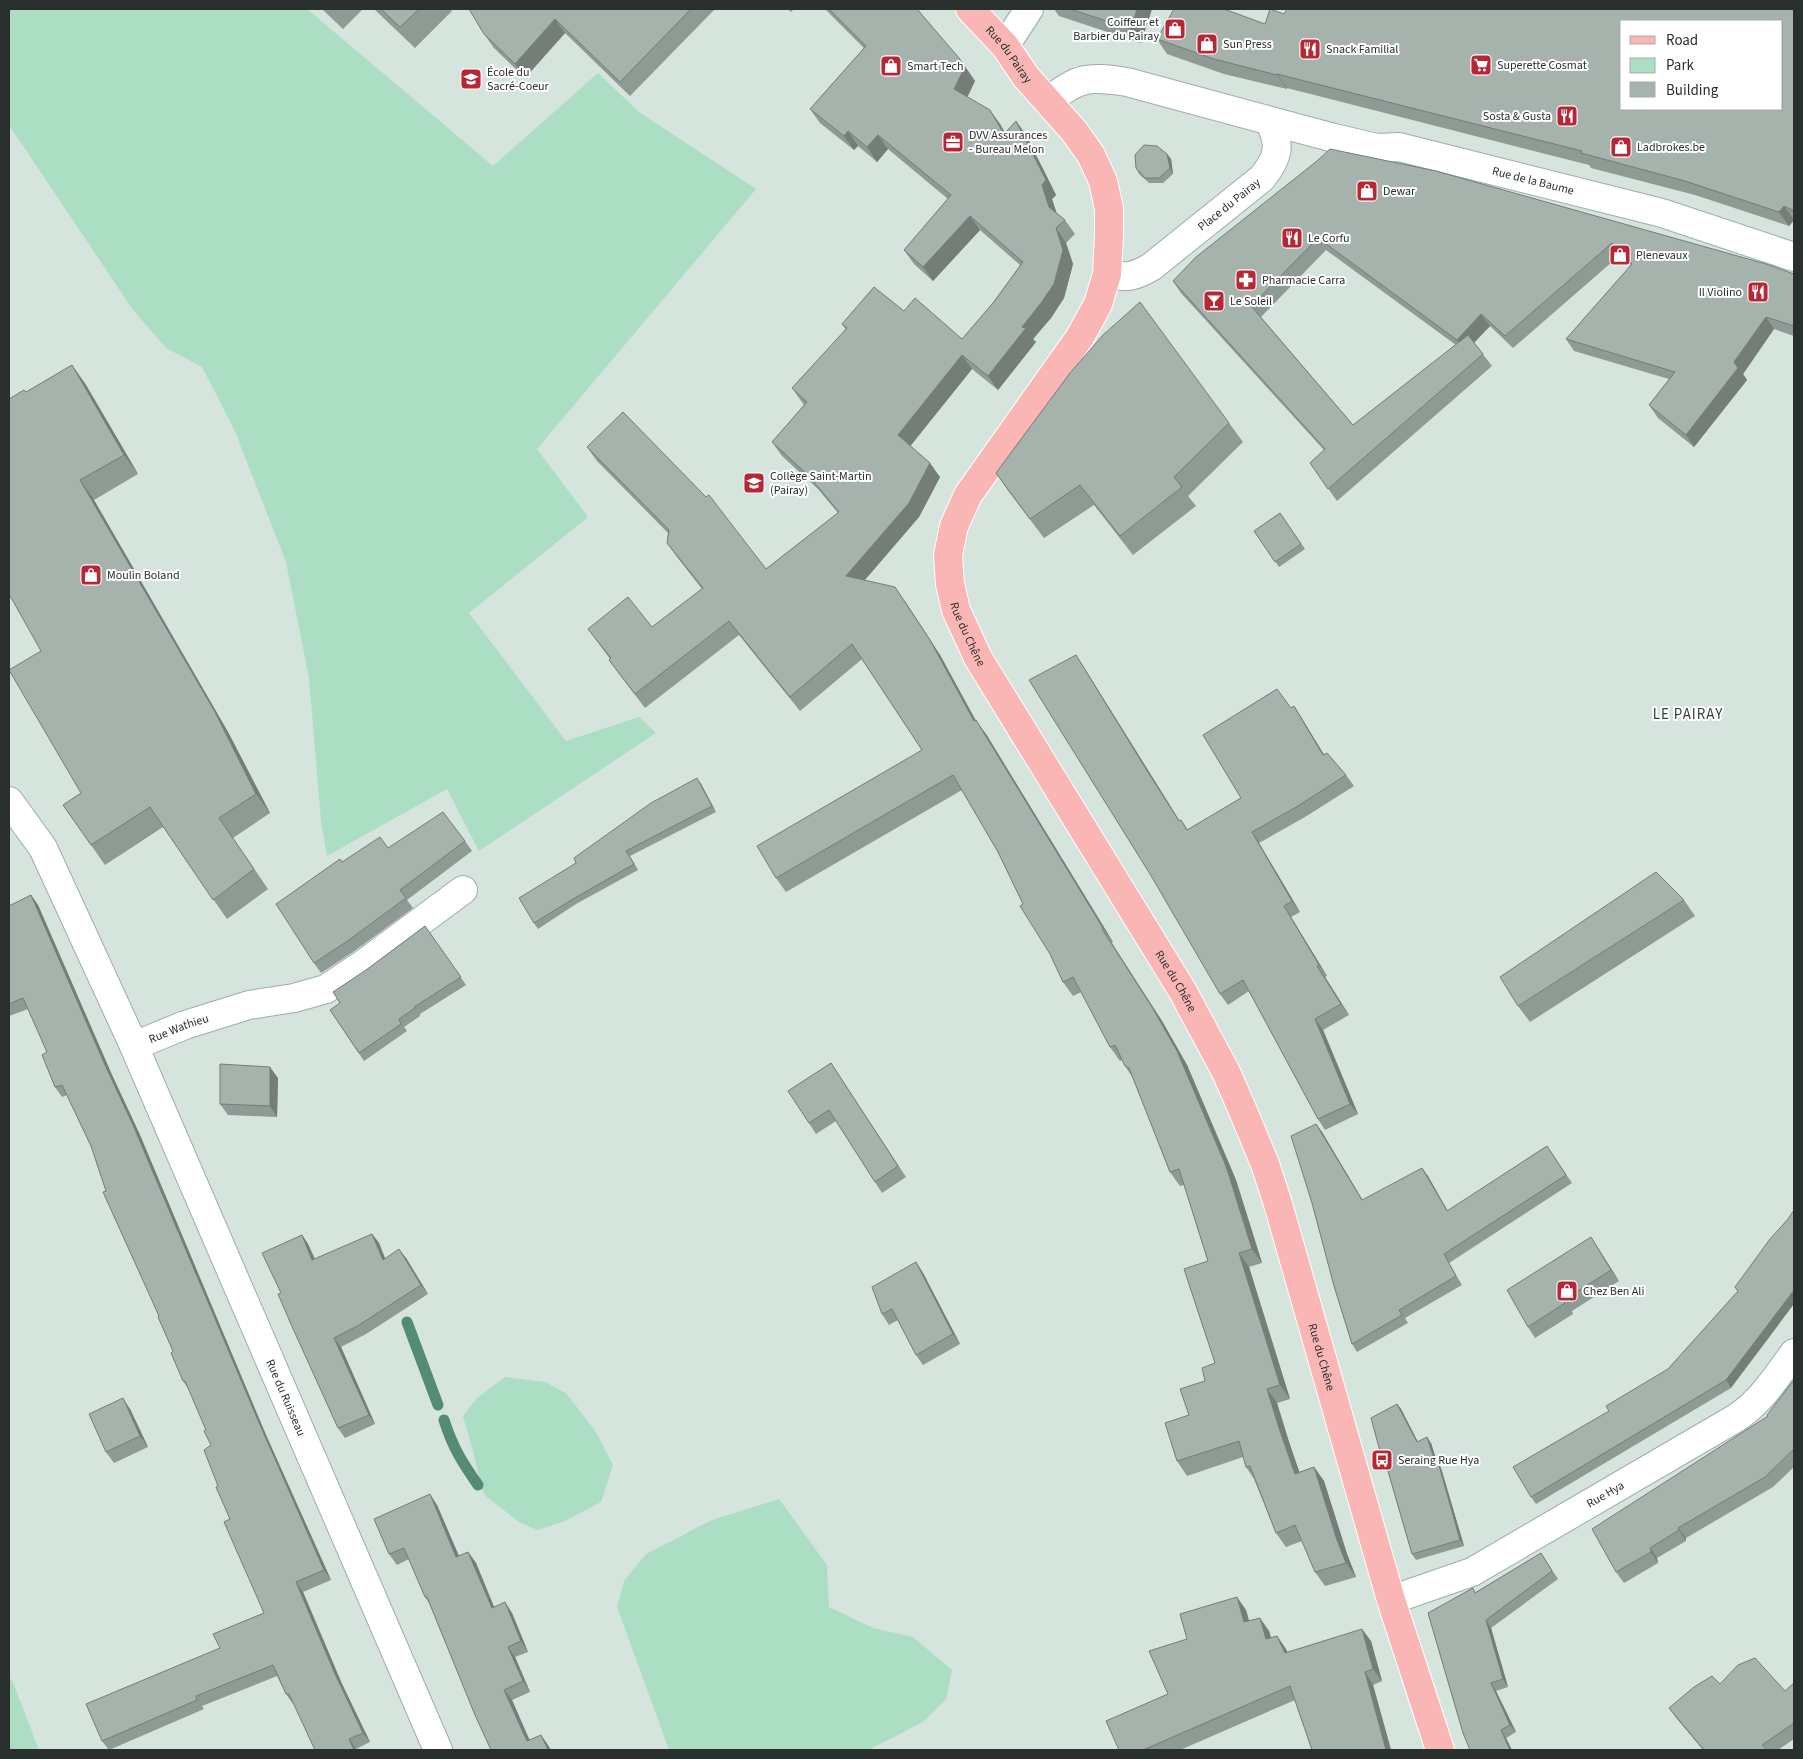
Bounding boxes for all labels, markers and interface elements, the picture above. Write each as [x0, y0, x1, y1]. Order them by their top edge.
place label: Coiffeur et Barbier du Pairay [1073, 14, 1159, 45]
shop icon: Coiffeur et Barbier du Pairay [1163, 17, 1187, 41]
legend [1620, 20, 1783, 110]
street label: Rue du Pairay [982, 22, 1036, 87]
text: Road [1666, 30, 1698, 51]
shop icon: Sun Press [1195, 32, 1219, 56]
place label: Sun Press [1223, 36, 1272, 53]
restaurant icon: Snack Familial [1298, 37, 1322, 61]
place label: Snack Familial [1326, 41, 1398, 58]
supermarket icon: Superette Cosmat [1469, 53, 1493, 77]
shop icon: Smart Tech [879, 54, 903, 78]
text: Park [1666, 55, 1695, 76]
place label: Superette Cosmat [1497, 57, 1587, 74]
place label: Smart Tech [907, 58, 964, 75]
place label: École du Sacré-Coeur [487, 64, 550, 95]
school or university icon: École du Sacré-Coeur [459, 67, 483, 91]
text: Building [1666, 80, 1719, 101]
restaurant icon: Sosta & Gusta [1555, 104, 1579, 128]
place label: Sosta & Gusta [1483, 108, 1551, 125]
place label: DVV Assurances - Bureau Melon [969, 127, 1047, 158]
office icon: DVV Assurances - Bureau Melon [941, 130, 965, 154]
shop icon: Ladbrokes.be [1609, 135, 1633, 159]
place label: Ladbrokes.be [1637, 139, 1705, 156]
street label: Rue de la Baume [1490, 162, 1576, 199]
street label: Place du Pairay [1194, 174, 1264, 235]
shop icon: Dewar [1355, 179, 1379, 203]
place label: Dewar [1383, 183, 1416, 200]
restaurant icon: Le Corfu [1280, 226, 1304, 250]
place label: Le Corfu [1308, 230, 1350, 247]
shop icon: Plenevaux [1608, 243, 1632, 267]
place label: Plenevaux [1636, 247, 1688, 264]
pharmacy icon: Pharmacie Carra [1234, 268, 1258, 292]
place label: Pharmacie Carra [1262, 272, 1345, 289]
restaurant icon: Il Violino [1746, 280, 1770, 304]
place label: Il Violino [1699, 284, 1742, 301]
bar icon: Le Soleil [1202, 289, 1226, 313]
place label: Le Soleil [1230, 293, 1272, 310]
place label: Collège Saint-Martin (Pairay) [770, 468, 872, 499]
school or university icon: Collège Saint-Martin (Pairay) [742, 471, 766, 495]
shop icon: Moulin Boland [79, 563, 103, 587]
place label: Moulin Boland [107, 567, 180, 584]
street label: Rue du Chêne [946, 600, 990, 670]
district label: LE PAIRAY [1653, 704, 1723, 725]
street label: Rue du Chêne [1151, 947, 1201, 1015]
street label: Rue Wathieu [146, 1010, 211, 1048]
shop icon: Chez Ben Ali [1555, 1279, 1579, 1303]
place label: Chez Ben Ali [1583, 1283, 1644, 1300]
street label: Rue du Chêne [1304, 1321, 1339, 1393]
street label: Rue du Ruisseau [262, 1357, 310, 1439]
bus stop icon: Seraing Rue Hya [1370, 1448, 1394, 1472]
place label: Seraing Rue Hya [1398, 1452, 1479, 1469]
street label: Rue Hya [1583, 1477, 1627, 1512]

